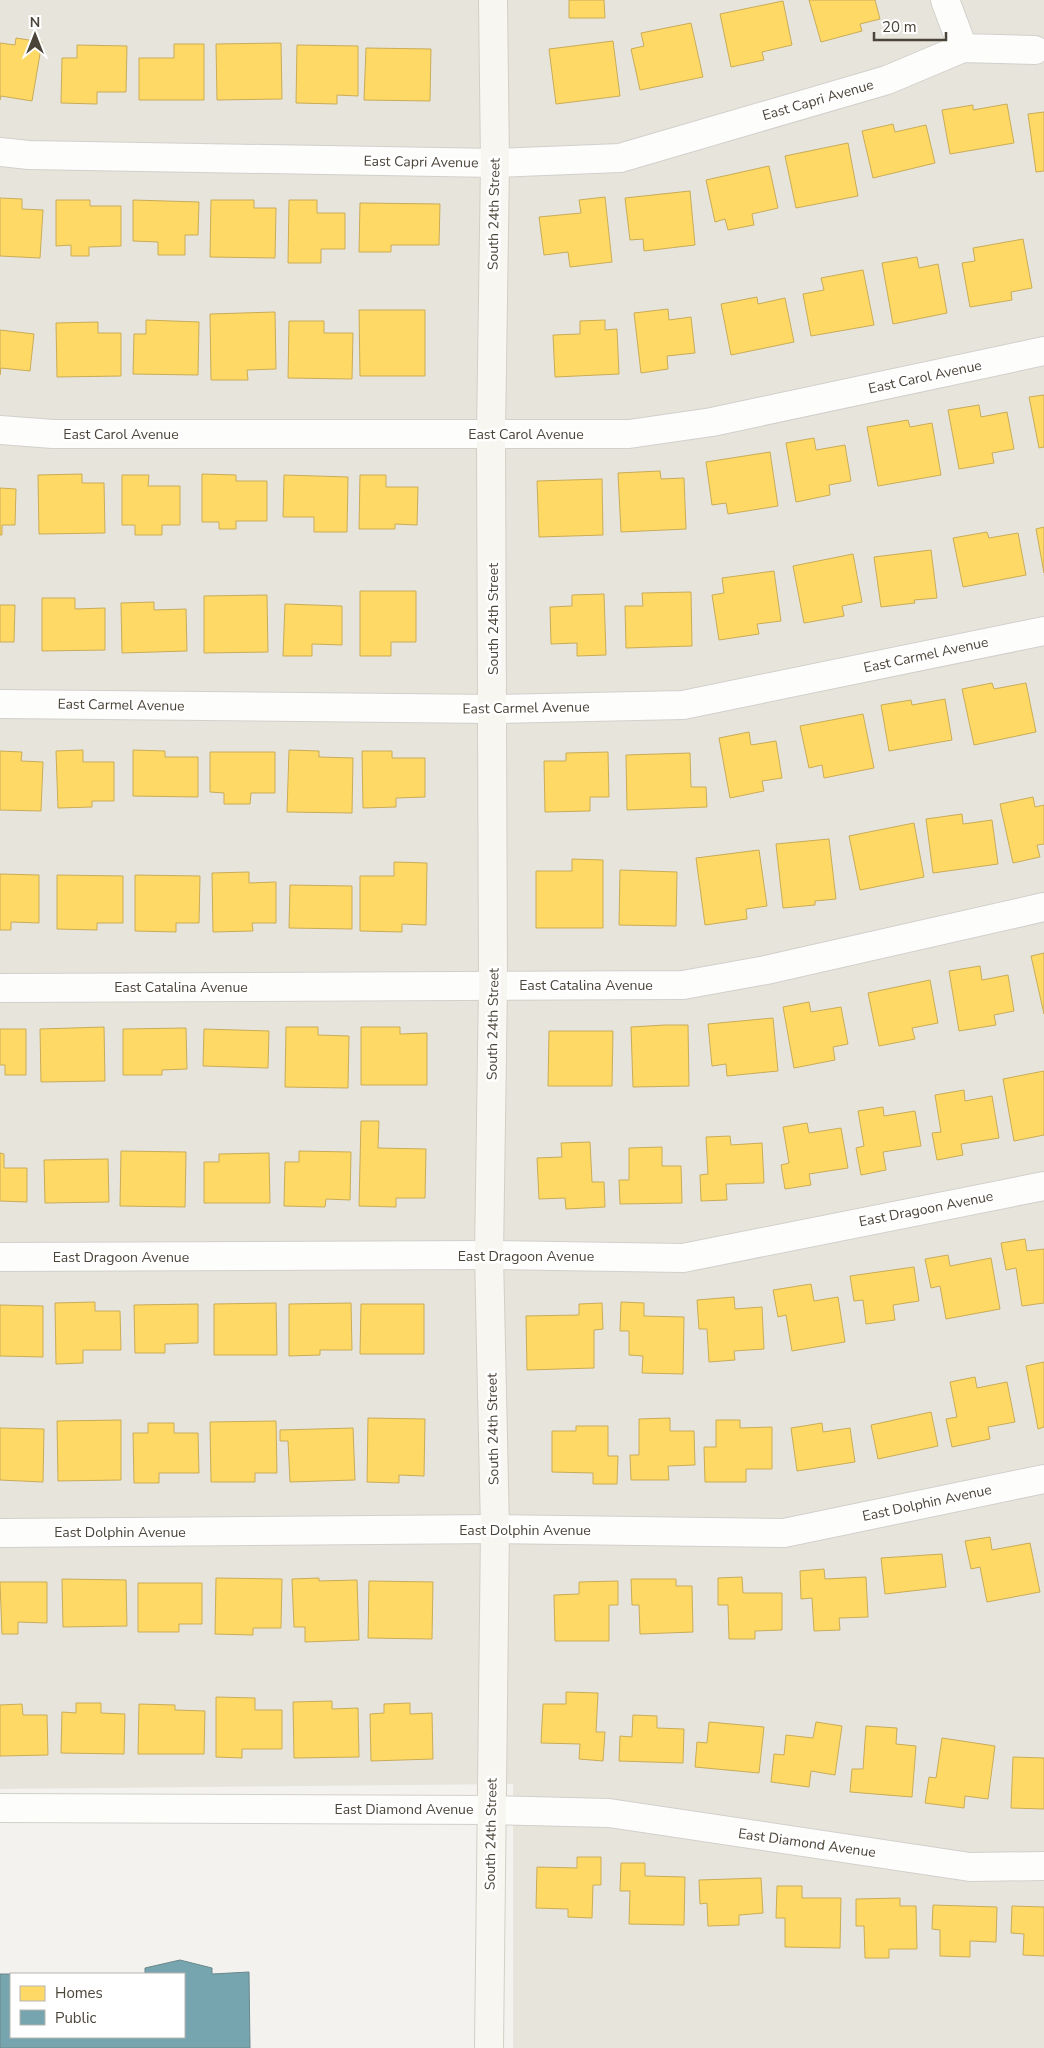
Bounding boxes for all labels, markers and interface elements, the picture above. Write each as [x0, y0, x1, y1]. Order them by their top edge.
north arrow [10, 10, 60, 60]
scale bar [874, 10, 946, 42]
text: N [30, 13, 40, 32]
text: 20 m [882, 17, 917, 37]
street label: East Capri Avenue [760, 75, 876, 125]
street label: East Capri Avenue [363, 151, 479, 173]
street label: South 24th Street [484, 158, 504, 270]
street label: East Carol Avenue [867, 356, 983, 398]
street label: East Carol Avenue [63, 425, 179, 444]
street label: East Carol Avenue [468, 425, 584, 444]
street label: South 24th Street [484, 563, 503, 675]
street label: East Carmel Avenue [862, 632, 990, 678]
street label: East Carmel Avenue [57, 694, 185, 716]
street label: East Carmel Avenue [462, 697, 590, 719]
street label: South 24th Street [483, 968, 503, 1080]
street label: East Catalina Avenue [519, 976, 653, 995]
street label: East Catalina Avenue [114, 978, 248, 997]
street label: East Dragoon Avenue [857, 1187, 995, 1231]
street label: East Dragoon Avenue [458, 1247, 594, 1266]
street label: East Dragoon Avenue [53, 1248, 189, 1267]
street label: South 24th Street [483, 1373, 503, 1485]
street label: East Dolphin Avenue [861, 1480, 993, 1526]
street label: East Dolphin Avenue [459, 1521, 591, 1540]
street label: East Dolphin Avenue [54, 1523, 186, 1542]
street label: South 24th Street [481, 1778, 501, 1890]
street label: East Diamond Avenue [335, 1800, 473, 1819]
street label: East Diamond Avenue [737, 1824, 877, 1862]
legend [10, 1973, 185, 2038]
text: Homes [55, 1983, 103, 2003]
text: Public [55, 2008, 96, 2028]

